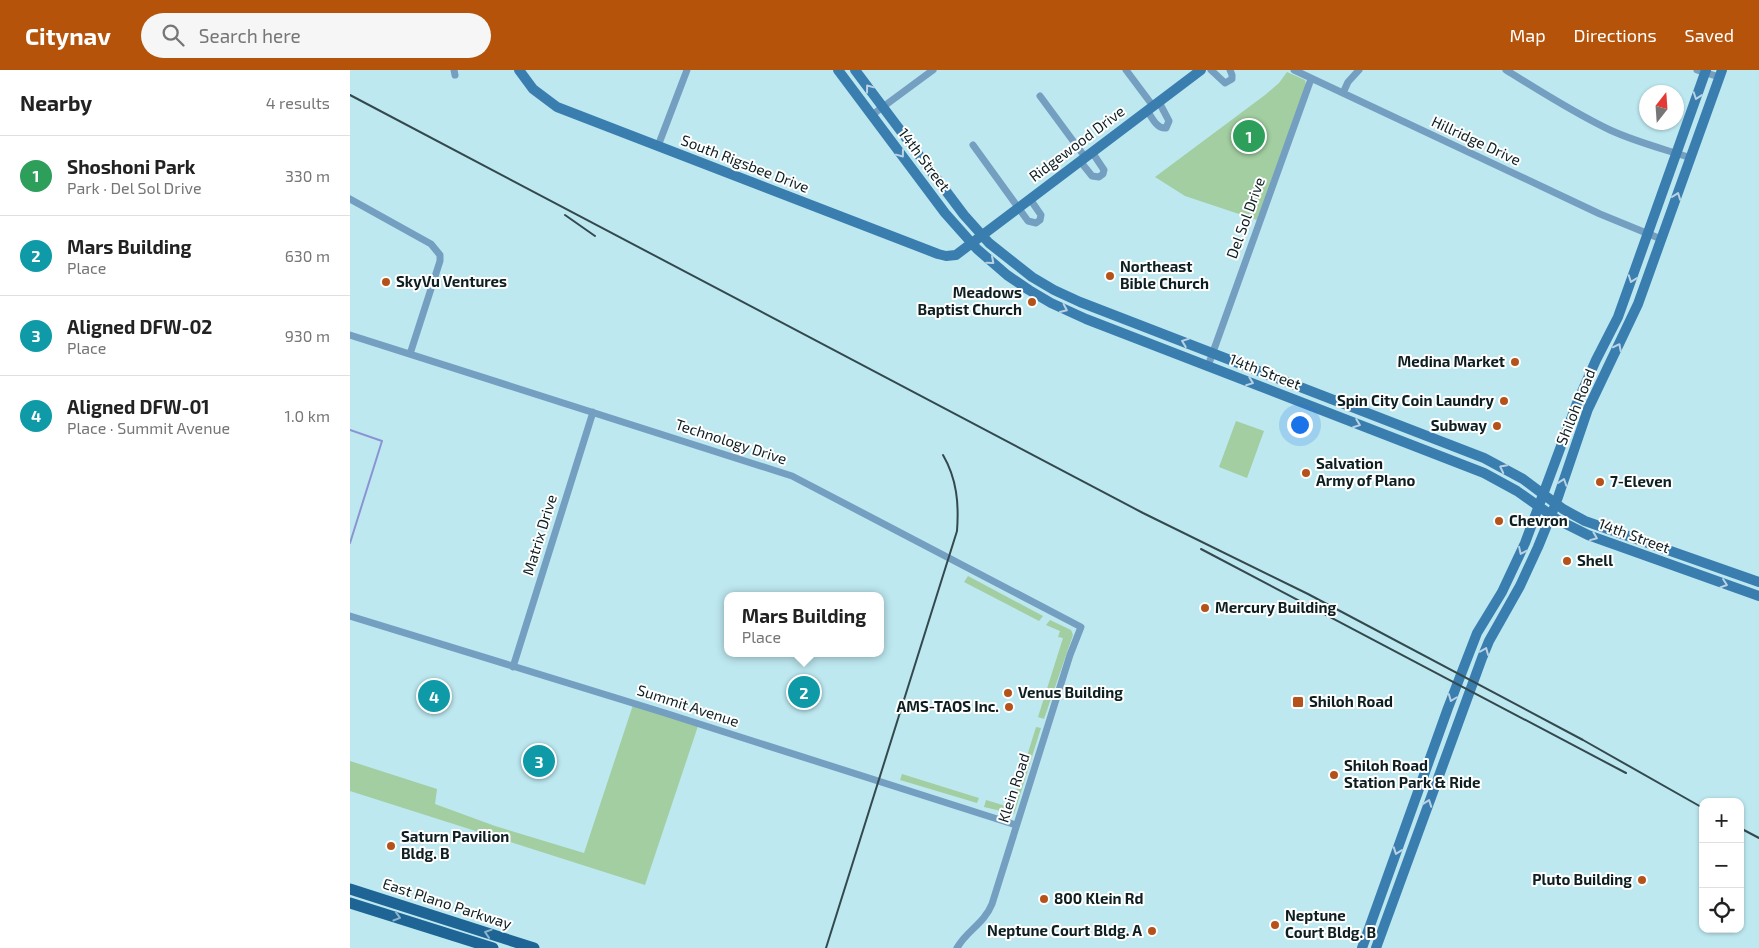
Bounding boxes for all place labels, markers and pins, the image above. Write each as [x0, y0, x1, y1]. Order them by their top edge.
pin: 1 [1233, 117, 1265, 155]
place label: Northeast Bible Church [1120, 257, 1209, 292]
marker: Northeast Bible Church [1104, 270, 1116, 282]
place label: SkyVu Ventures [396, 272, 507, 291]
marker: SkyVu Ventures [380, 276, 392, 288]
place label: Meadows Baptist Church [918, 283, 1022, 318]
marker: Meadows Baptist Church [1026, 296, 1038, 308]
place label: Medina Market [1398, 352, 1505, 370]
marker: Medina Market [1509, 356, 1521, 368]
place label: Spin City Coin Laundry [1337, 391, 1494, 410]
marker: Spin City Coin Laundry [1498, 395, 1510, 407]
place label: Subway [1431, 416, 1488, 435]
marker: Subway [1491, 420, 1503, 432]
place label: Salvation Army of Plano [1316, 454, 1415, 490]
marker: Salvation Army of Plano [1300, 467, 1312, 479]
place label: 7-Eleven [1610, 472, 1672, 490]
marker: 7-Eleven [1594, 476, 1606, 488]
place label: Chevron [1509, 511, 1568, 529]
marker: Chevron [1493, 515, 1505, 527]
place label: Shell [1577, 551, 1613, 569]
marker: Shell [1561, 555, 1573, 567]
place label: Mercury Building [1215, 598, 1336, 617]
marker: Mercury Building [1199, 602, 1211, 614]
pin: 2 [788, 673, 820, 711]
pin: 4 [418, 677, 450, 715]
place label: Venus Building [1018, 683, 1123, 701]
marker: Venus Building [1002, 687, 1014, 699]
place label: Shiloh Road [1309, 692, 1393, 710]
marker: Shiloh Road [1291, 695, 1305, 709]
place label: AMS-TAOS Inc. [896, 697, 999, 715]
marker: AMS-TAOS Inc. [1003, 701, 1015, 713]
pin: 3 [523, 742, 555, 780]
place label: Shiloh Road Station Park & Ride [1344, 756, 1481, 791]
marker: Shiloh Road Station Park & Ride [1328, 769, 1340, 781]
place label: Saturn Pavilion Bldg. B [401, 827, 509, 862]
marker: Saturn Pavilion Bldg. B [385, 840, 397, 852]
place label: Pluto Building [1532, 870, 1632, 888]
marker: Pluto Building [1636, 874, 1648, 886]
place label: 800 Klein Rd [1054, 889, 1143, 907]
marker: 800 Klein Rd [1038, 893, 1050, 905]
place label: Neptune Court Bldg. B [1285, 906, 1376, 941]
marker: Neptune Court Bldg. B [1269, 919, 1281, 931]
place label: Neptune Court Bldg. A [987, 921, 1142, 939]
marker: Neptune Court Bldg. A [1146, 925, 1158, 937]

